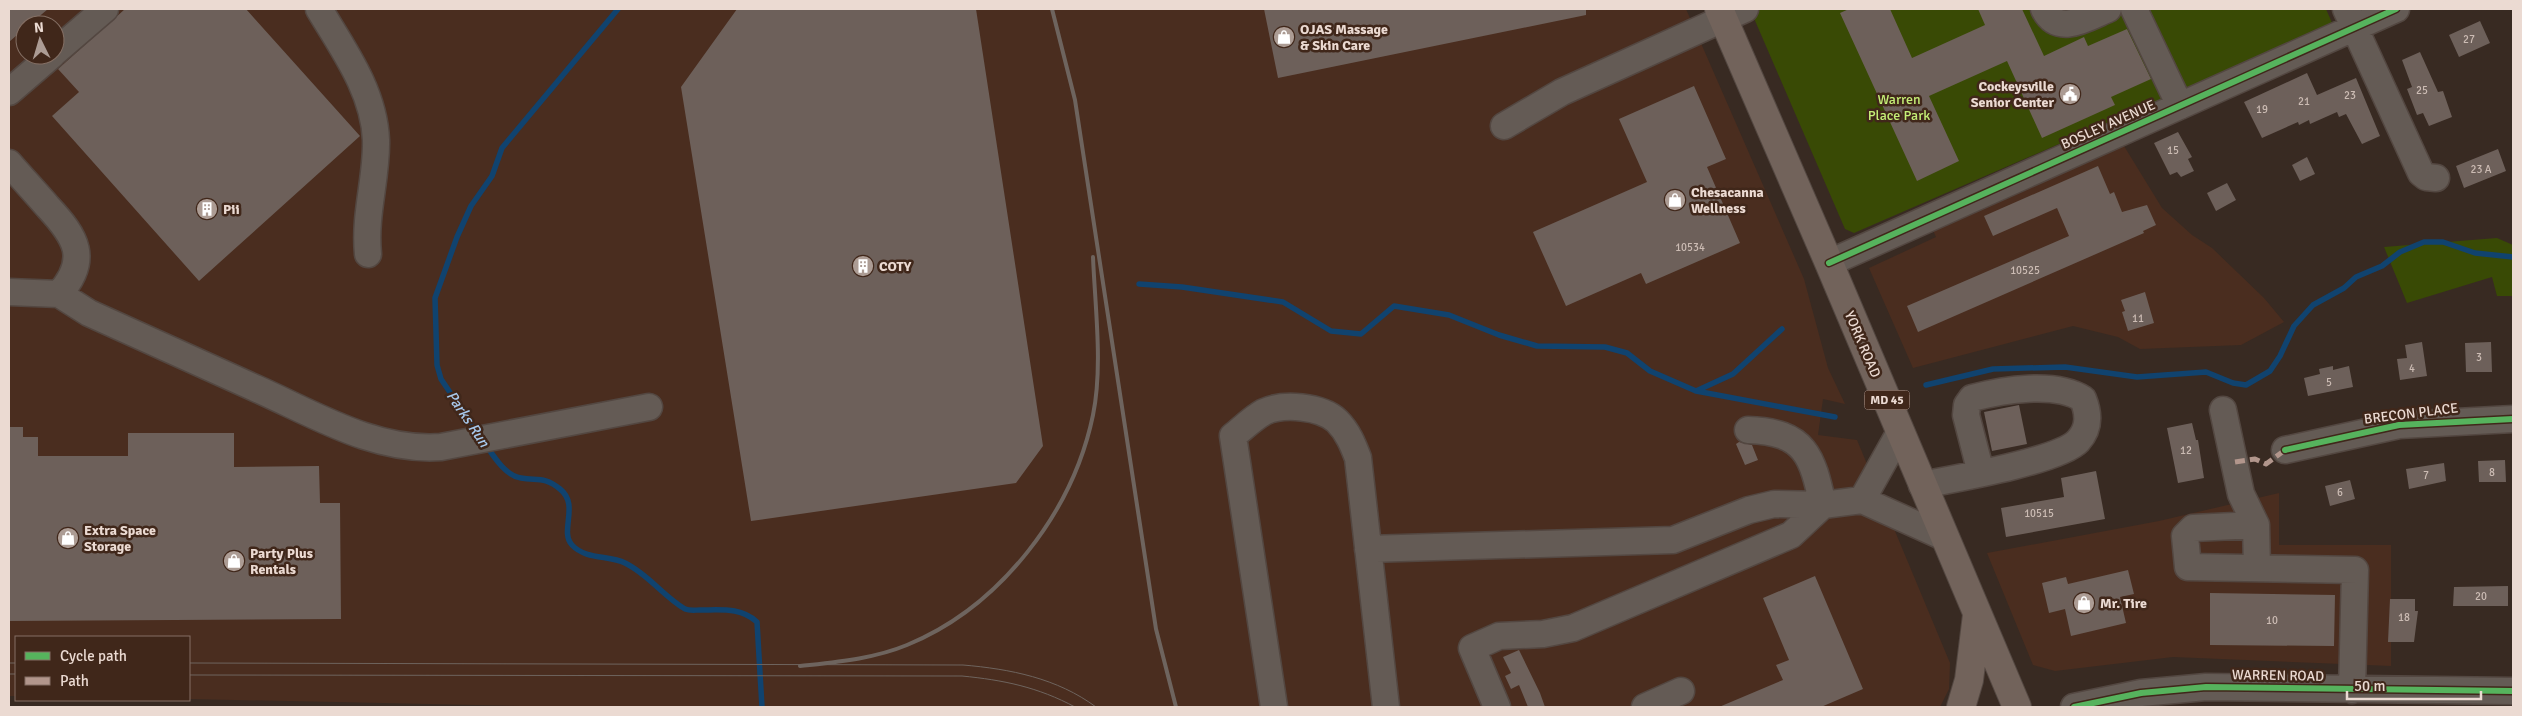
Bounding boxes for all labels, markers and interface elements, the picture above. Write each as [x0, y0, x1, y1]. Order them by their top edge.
north arrow [15, 15, 65, 65]
text: N [33, 19, 45, 36]
place label: OJAS Massage & Skin Care [1300, 21, 1388, 54]
shop icon: OJAS Massage & Skin Care [1272, 25, 1296, 49]
house number: 27 [2463, 33, 2475, 46]
place label: Cockeysville Senior Center [1971, 78, 2054, 111]
public building icon: Cockeysville Senior Center [2058, 82, 2082, 106]
house number: 25 [2416, 84, 2428, 97]
house number: 23 [2344, 89, 2356, 102]
park label: Warren Place Park [1868, 91, 1930, 124]
house number: 21 [2298, 95, 2310, 108]
street label: BOSLEY AVENUE [2059, 96, 2158, 153]
house number: 19 [2256, 103, 2268, 116]
house number: 15 [2167, 144, 2179, 157]
house number: 23 A [2470, 163, 2492, 176]
place label: Chesacanna Wellness [1691, 184, 1764, 217]
shop icon: Chesacanna Wellness [1663, 188, 1687, 212]
building icon: Pii [195, 197, 219, 221]
place label: Pii [223, 201, 240, 218]
house number: 10534 [1675, 241, 1705, 254]
building icon: COTY [851, 254, 875, 278]
place label: COTY [879, 258, 912, 275]
house number: 10525 [2010, 264, 2040, 277]
street label: YORK ROAD [1841, 308, 1884, 380]
house number: 11 [2132, 312, 2144, 325]
house number: 3 [2476, 351, 2482, 364]
house number: 4 [2409, 362, 2415, 375]
house number: 5 [2326, 376, 2332, 389]
water label: Parks Run [443, 388, 494, 451]
road number: MD 45 [1864, 390, 1910, 410]
street label: BRECON PLACE [2363, 399, 2459, 428]
house number: 12 [2180, 444, 2192, 457]
house number: 8 [2489, 466, 2495, 479]
house number: 7 [2423, 469, 2429, 482]
house number: 6 [2337, 486, 2343, 499]
house number: 10515 [2024, 507, 2054, 520]
place label: Extra Space Storage [84, 522, 156, 555]
shop icon: Extra Space Storage [56, 526, 80, 550]
place label: Party Plus Rentals [250, 545, 313, 578]
shop icon: Party Plus Rentals [222, 549, 246, 573]
house number: 20 [2475, 590, 2487, 603]
shop icon: Mr. Tire [2072, 591, 2096, 615]
place label: Mr. Tire [2100, 595, 2147, 612]
house number: 18 [2398, 611, 2410, 624]
house number: 10 [2266, 614, 2278, 627]
legend [15, 636, 190, 701]
text: Cycle path [60, 647, 127, 665]
street label: WARREN ROAD [2232, 666, 2324, 685]
scale bar [2347, 668, 2481, 700]
text: Path [60, 672, 89, 690]
text: 50 m [2354, 677, 2385, 695]

